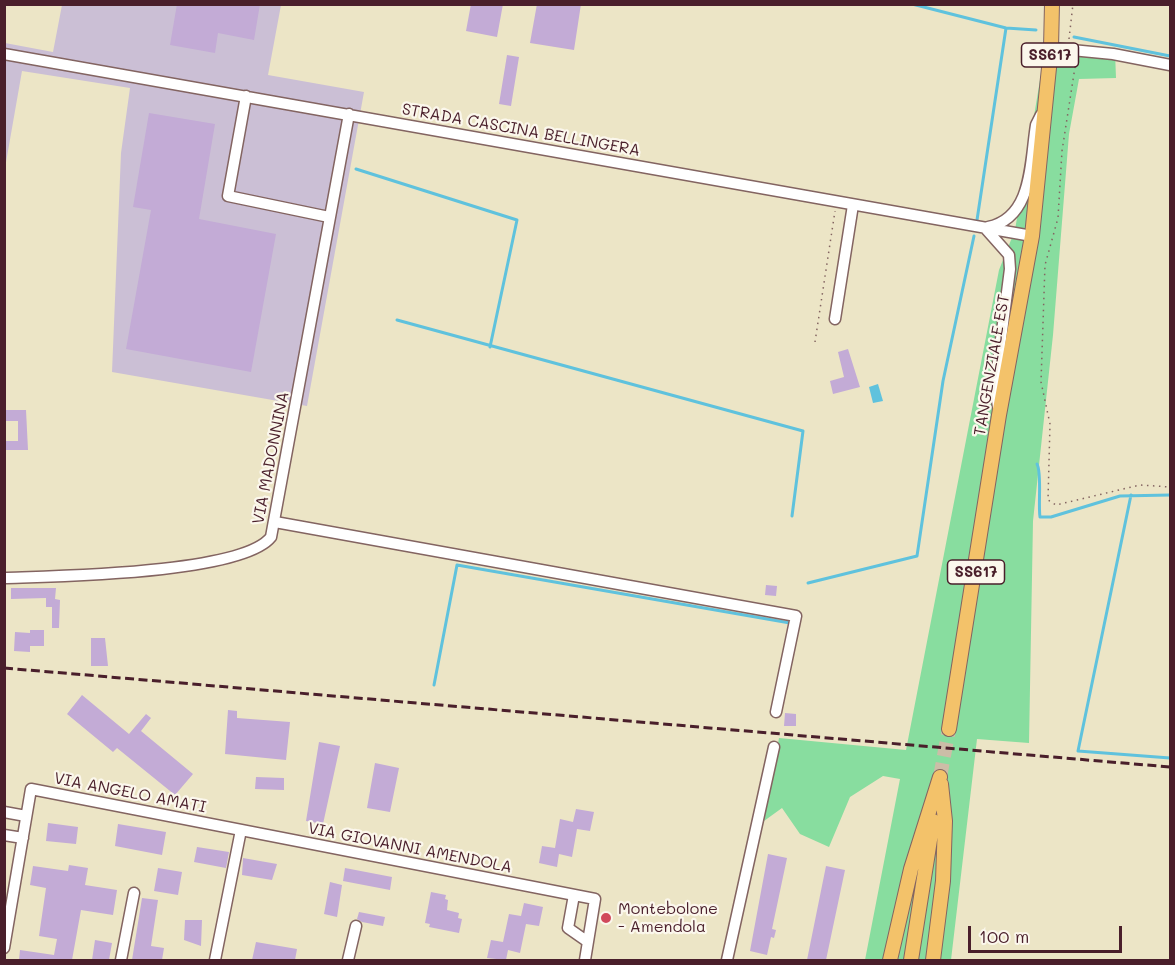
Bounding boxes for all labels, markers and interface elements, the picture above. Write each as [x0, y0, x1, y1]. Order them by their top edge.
road number: SS617 [1022, 43, 1078, 67]
street label: STRADA CASCINA BELLINGERA [400, 100, 642, 160]
street label: TANGENZIALE EST [970, 293, 1014, 437]
street label: VIA MADONNINA [249, 390, 293, 526]
road number: SS617 [948, 560, 1004, 584]
street label: VIA ANGELO AMATI [52, 769, 208, 817]
street label: VIA GIOVANNI AMENDOLA [306, 819, 514, 877]
place label: Montebolone - Amendola [618, 899, 718, 937]
marker: Montebolone - Amendola [599, 911, 613, 925]
scale bar [971, 914, 1126, 952]
text: 100 m [979, 924, 1029, 948]

